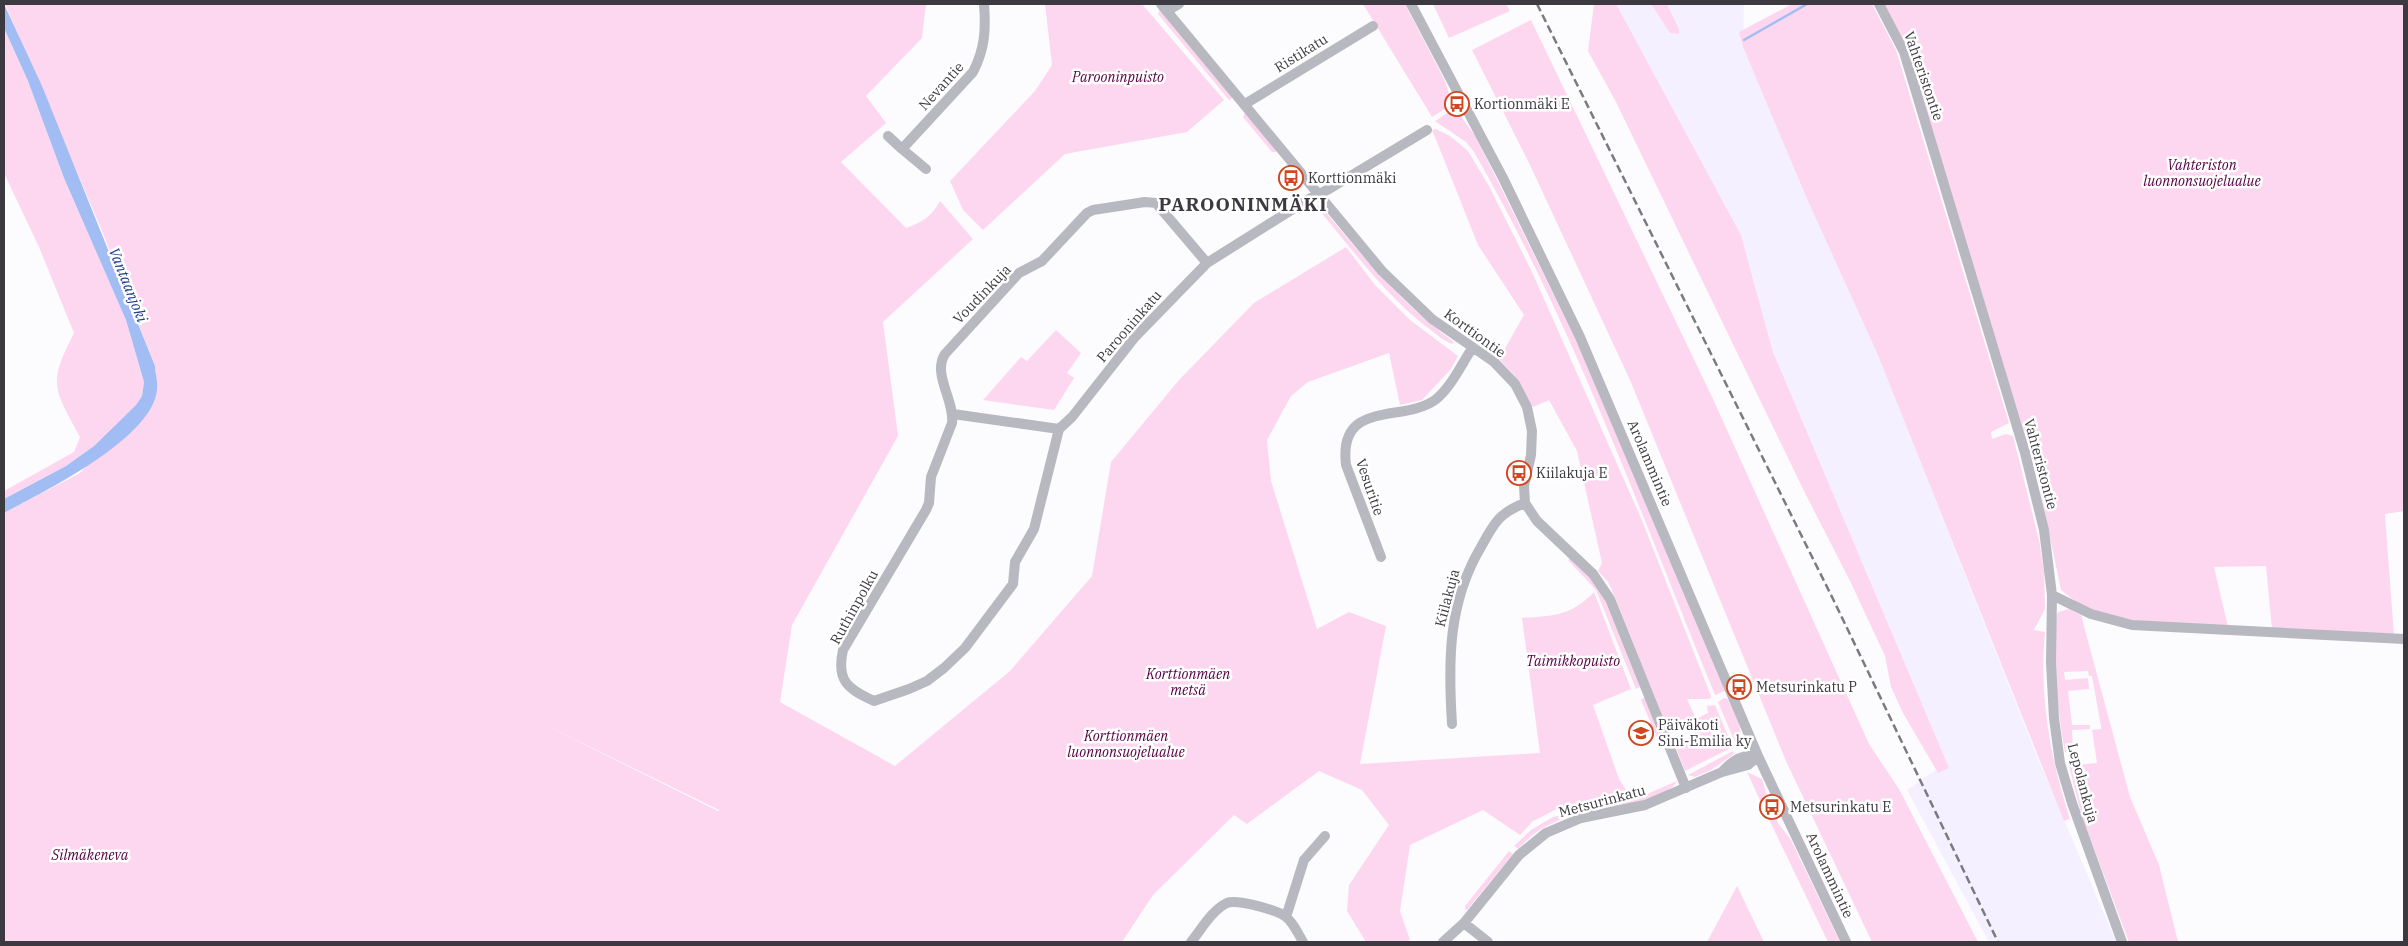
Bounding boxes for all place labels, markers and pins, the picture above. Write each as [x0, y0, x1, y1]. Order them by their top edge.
bus stop icon: Kortionmäki E [1444, 91, 1470, 117]
place label: Kortionmäki E [1474, 95, 1570, 113]
bus stop icon: Korttionmäki [1278, 165, 1304, 191]
place label: Korttionmäki [1308, 169, 1396, 187]
bus stop icon: Kiilakuja E [1506, 460, 1532, 486]
place label: Kiilakuja E [1536, 464, 1607, 482]
bus stop icon: Metsurinkatu P [1726, 674, 1752, 700]
place label: Metsurinkatu P [1756, 678, 1857, 696]
place label: Päiväkoti Sini-Emilia ky [1658, 716, 1752, 750]
school or university icon: Päiväkoti Sini-Emilia ky [1628, 720, 1654, 746]
bus stop icon: Metsurinkatu E [1759, 794, 1785, 820]
place label: Metsurinkatu E [1790, 798, 1891, 816]

